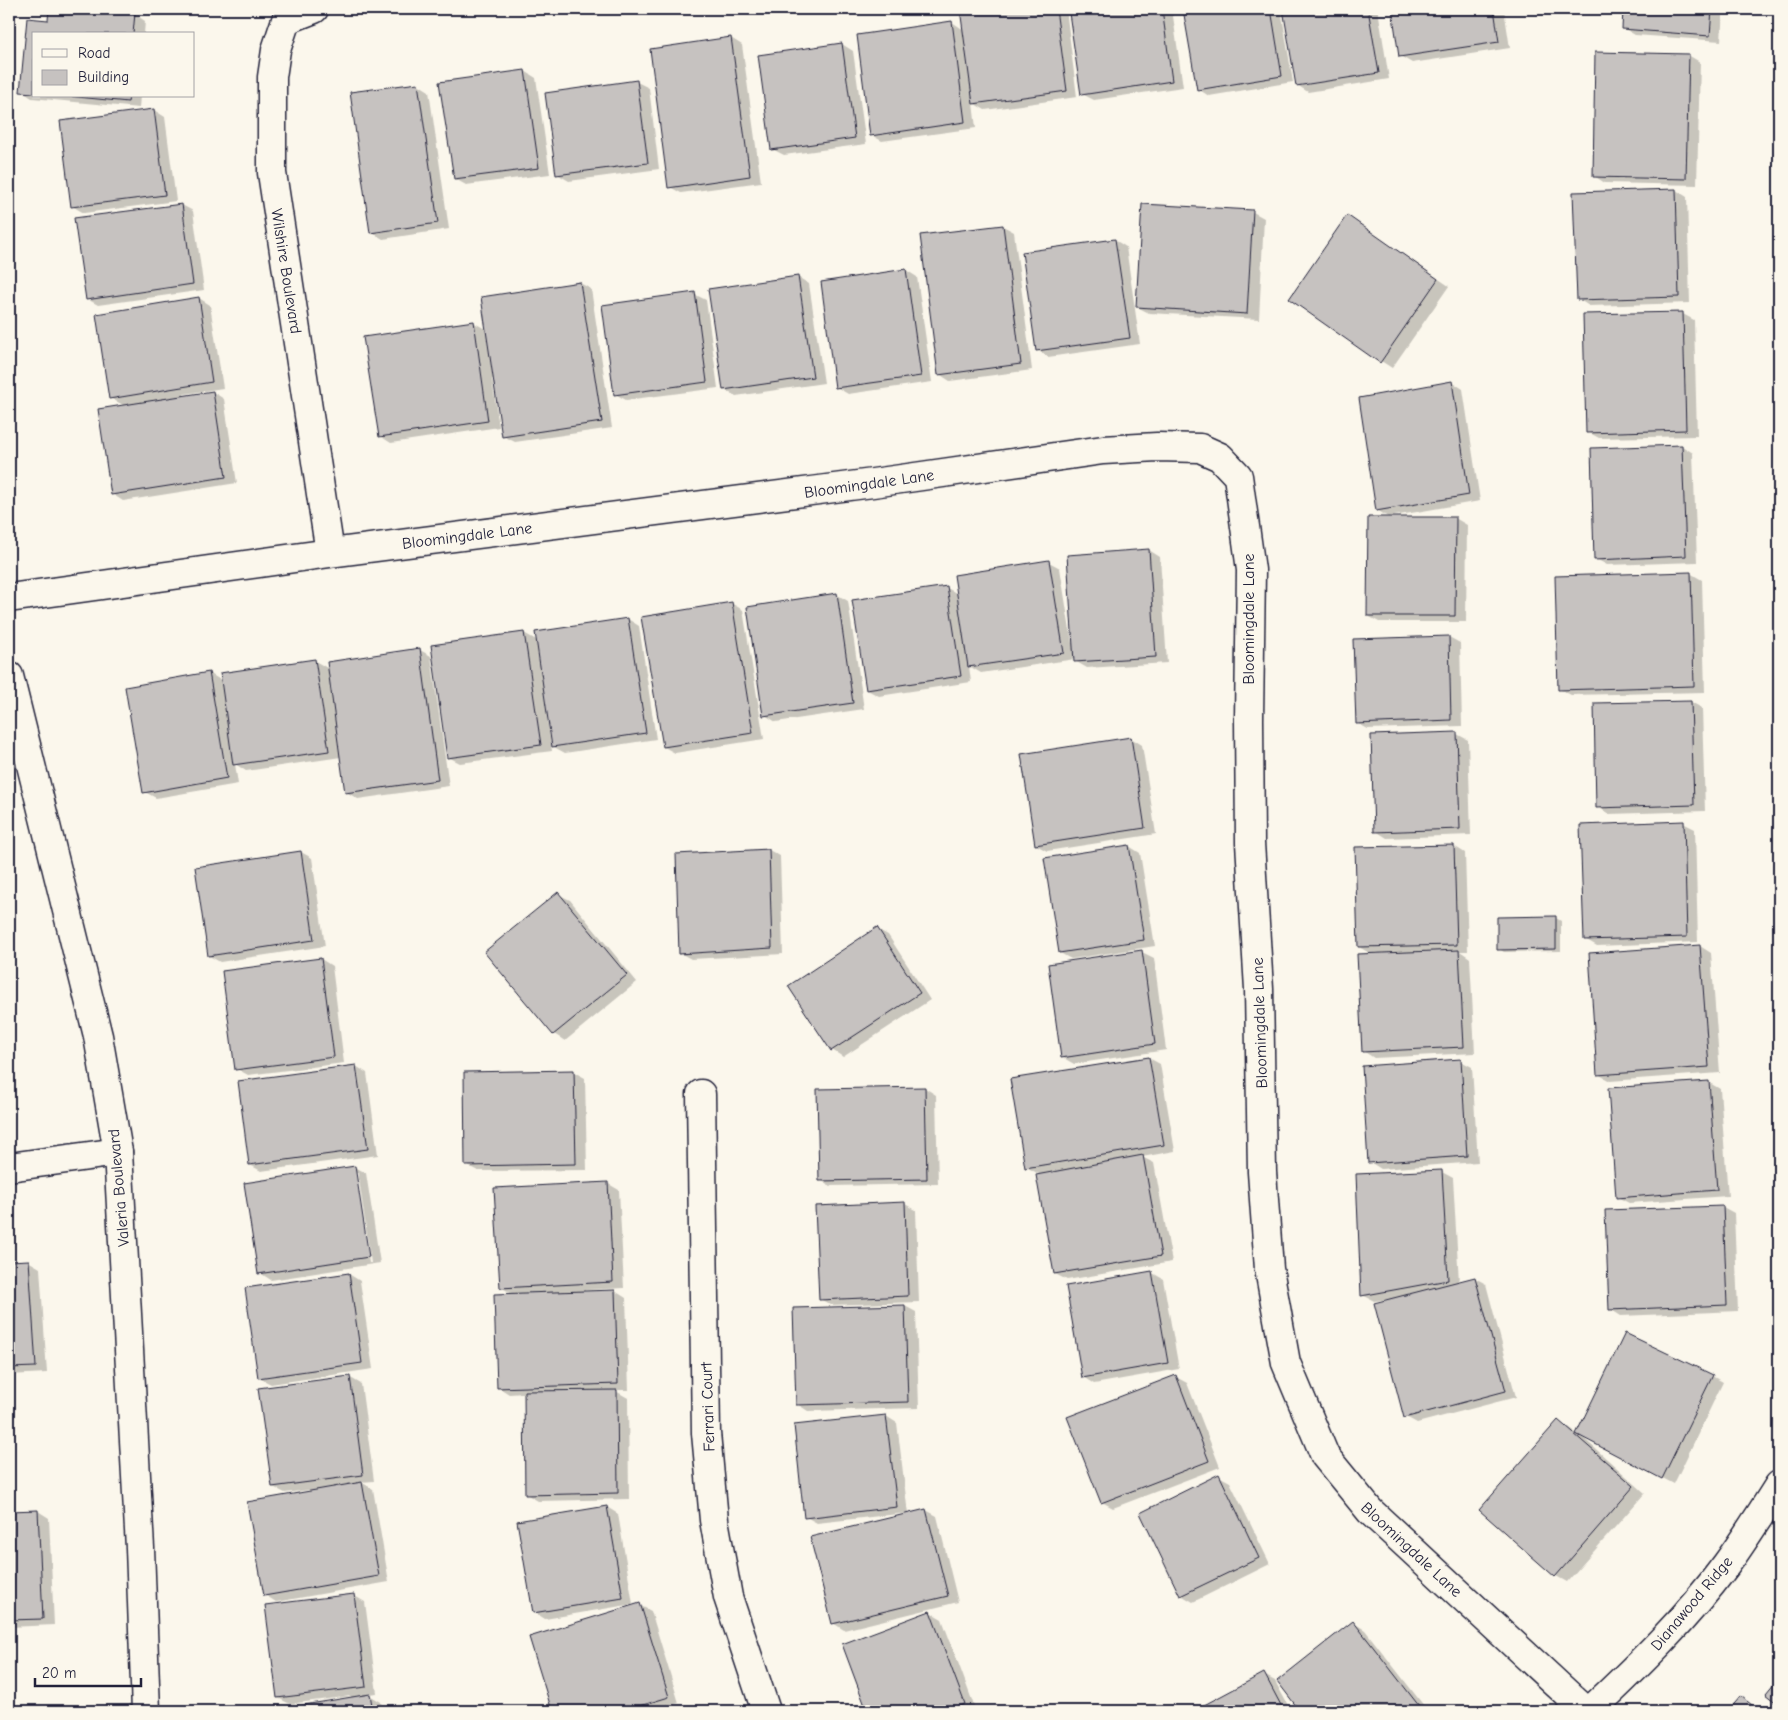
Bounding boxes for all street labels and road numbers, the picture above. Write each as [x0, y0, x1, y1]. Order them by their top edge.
street label: Wilshire Boulevard [267, 207, 305, 335]
street label: Bloomingdale Lane [803, 466, 935, 502]
street label: Bloomingdale Lane [401, 519, 533, 553]
street label: Bloomingdale Lane [1240, 554, 1258, 685]
street label: Bloomingdale Lane [1249, 957, 1271, 1089]
street label: Valeria Boulevard [105, 1128, 133, 1248]
street label: Ferrari Court [697, 1361, 719, 1452]
street label: Bloomingdale Lane [1357, 1498, 1465, 1601]
street label: Dianawood Ridge [1647, 1553, 1736, 1654]

